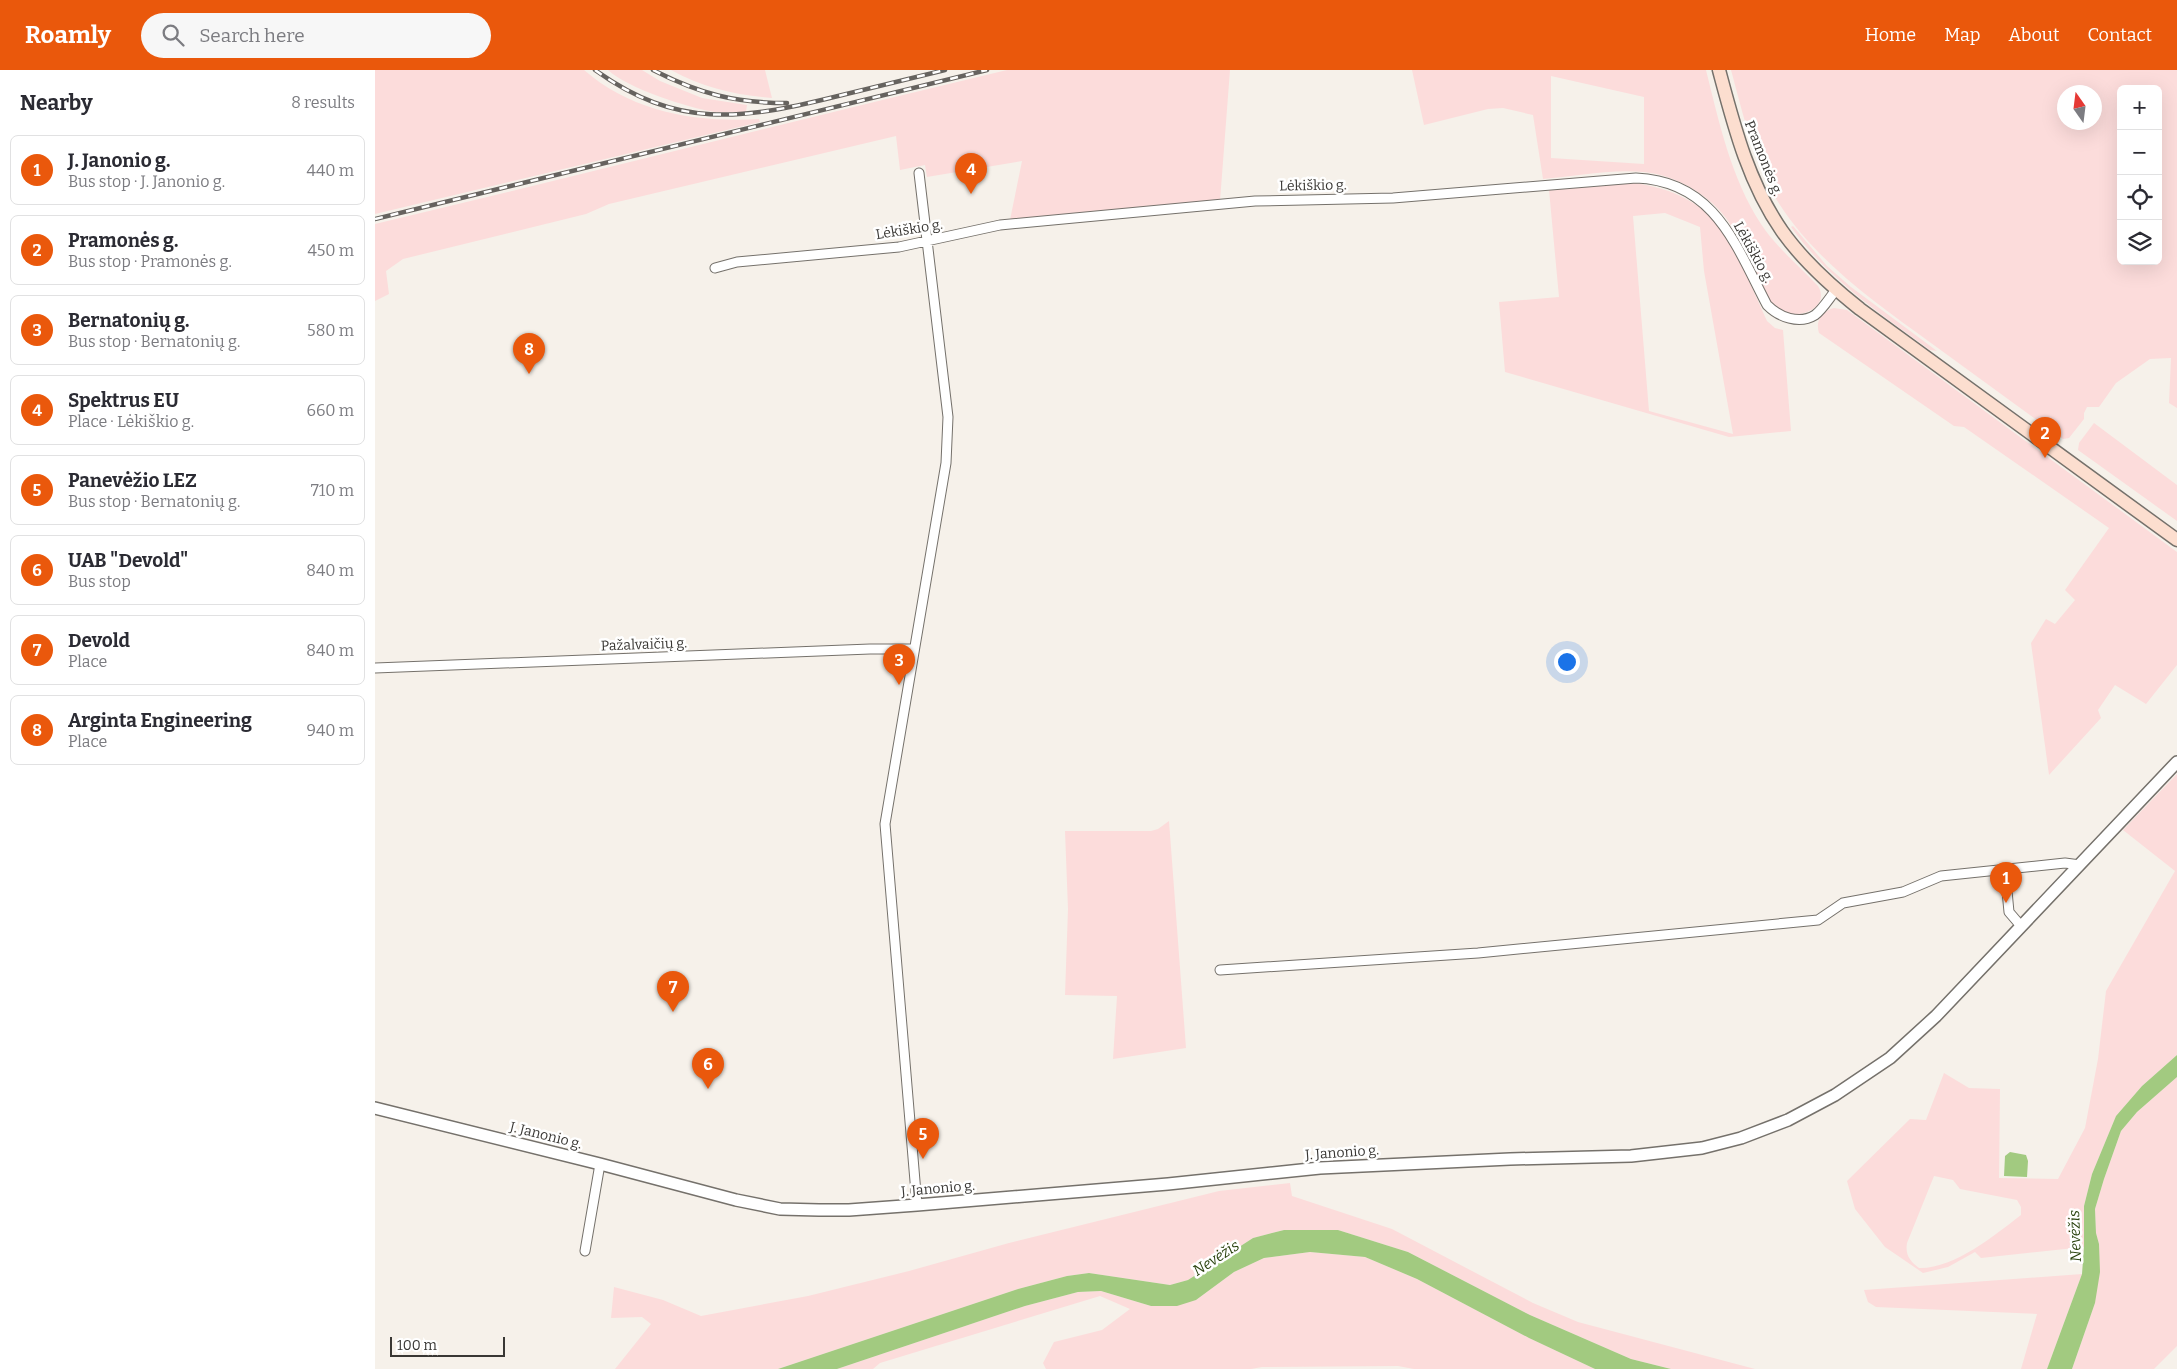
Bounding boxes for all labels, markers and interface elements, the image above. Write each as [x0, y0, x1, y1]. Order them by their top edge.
search box [141, 13, 491, 58]
text: Roamly [25, 21, 111, 49]
icon: search [159, 21, 187, 49]
text: Search here [199, 24, 305, 47]
text: Home [1865, 24, 1916, 46]
text: Map [1944, 24, 1980, 46]
text: About [2008, 24, 2059, 46]
text: Contact [2087, 24, 2152, 46]
north arrow [2057, 85, 2102, 130]
map controls [2117, 85, 2162, 265]
button: + [2117, 85, 2162, 130]
text: Nearby [20, 90, 93, 116]
text: 8 results [291, 93, 355, 112]
street label: Pramonės g. [1741, 118, 1786, 198]
button: − [2117, 130, 2162, 175]
text: J. Janonio g. [68, 149, 170, 172]
pin: 4 [955, 153, 987, 194]
text: 1 [34, 161, 40, 180]
text: 440 m [307, 161, 354, 180]
text: Bus stop · J. Janonio g. [68, 172, 225, 191]
button: locate [2117, 175, 2162, 220]
street label: Lėkiškio g. [1279, 176, 1347, 195]
street label: Lėkiškio g. [874, 216, 944, 243]
street label: Lėkiškio g. [1730, 219, 1777, 286]
button: layers [2117, 220, 2162, 265]
text: Pramonės g. [68, 229, 178, 252]
text: 2 [32, 241, 42, 260]
text: 450 m [307, 241, 354, 260]
text: Bus stop · Pramonės g. [68, 252, 232, 271]
text: Bernatonių g. [68, 309, 190, 332]
text: 3 [32, 321, 42, 340]
text: 580 m [307, 321, 354, 340]
text: Bus stop · Bernatonių g. [68, 332, 240, 351]
pin: 8 [513, 333, 545, 374]
text: Spektrus EU [68, 389, 179, 412]
text: 4 [32, 401, 42, 420]
text: 660 m [306, 401, 354, 420]
text: Place · Lėkiškio g. [68, 412, 194, 431]
pin: 2 [2029, 417, 2061, 458]
text: Panevėžio LEZ [68, 469, 197, 492]
text: 5 [33, 481, 41, 500]
text: 710 m [311, 481, 354, 500]
text: Bus stop · Bernatonių g. [68, 492, 240, 511]
text: UAB "Devold" [68, 549, 188, 572]
text: 6 [32, 561, 42, 580]
text: 840 m [306, 561, 354, 580]
text: Bus stop [68, 572, 131, 591]
text: Devold [68, 629, 130, 652]
street label: Pažalvaičių g. [601, 634, 687, 654]
text: 7 [33, 641, 41, 660]
text: 840 m [306, 641, 354, 660]
pin: 3 [883, 644, 915, 685]
your location [1554, 649, 1580, 675]
text: Place [68, 652, 107, 671]
text: Arginta Engineering [68, 709, 252, 732]
text: 8 [32, 721, 42, 740]
text: 940 m [307, 721, 354, 740]
text: Place [68, 732, 107, 751]
pin: 1 [1990, 862, 2022, 903]
pin: 7 [657, 971, 689, 1012]
pin: 6 [692, 1048, 724, 1089]
street label: J. Janonio g. [507, 1118, 584, 1153]
pin: 5 [907, 1118, 939, 1159]
street label: J. Janonio g. [1304, 1141, 1380, 1164]
street label: J. Janonio g. [899, 1177, 976, 1200]
water label: Nevėžis [2065, 1210, 2085, 1262]
water label: Nevėžis [1189, 1236, 1243, 1280]
scale bar [390, 1334, 505, 1357]
text: 100 m [397, 1337, 437, 1354]

